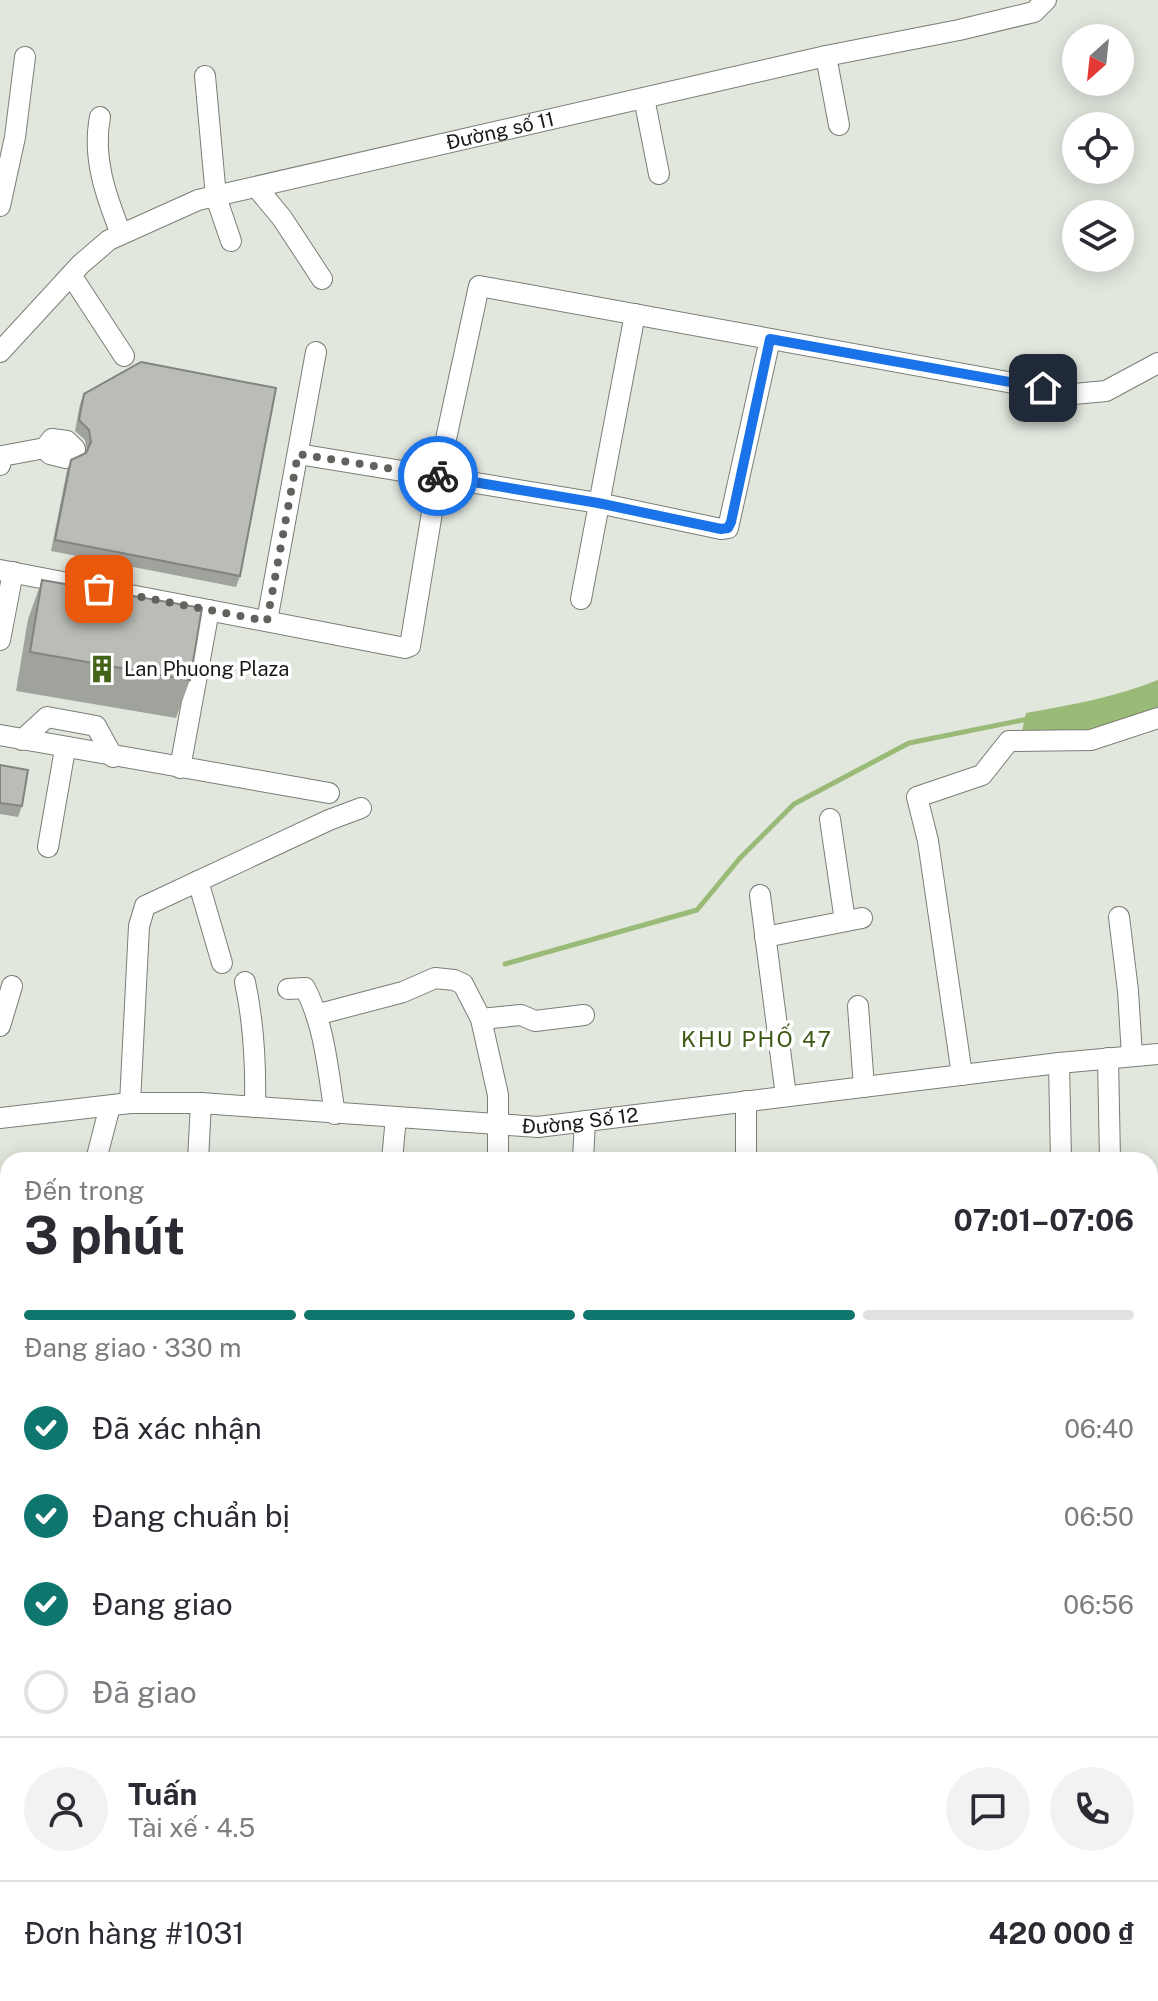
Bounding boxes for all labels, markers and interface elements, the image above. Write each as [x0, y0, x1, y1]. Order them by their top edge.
north arrow [1062, 24, 1134, 96]
map controls [1062, 24, 1134, 272]
street label: Đường số 11 [444, 107, 556, 155]
button: locate [1062, 112, 1134, 184]
button: layers [1062, 200, 1134, 272]
pin [1009, 354, 1077, 422]
icon: home [1021, 366, 1065, 410]
courier [398, 436, 478, 516]
icon: bike [416, 454, 460, 498]
pin [65, 555, 133, 623]
icon: bag [77, 567, 121, 611]
building icon: Lan Phuong Plaza [87, 654, 117, 684]
place label: Lan Phuong Plaza [124, 657, 289, 681]
district label: KHU PHỐ 47 [681, 1023, 833, 1052]
street label: Đường Số 12 [521, 1103, 640, 1139]
text: Đến trong [24, 1175, 144, 1206]
text: 07:01–07:06 [954, 1202, 1134, 1238]
text: 3 phút [24, 1205, 185, 1266]
text: Đang giao · 330 m [24, 1332, 241, 1363]
icon: check [24, 1406, 68, 1450]
text: Đã xác nhận [92, 1410, 262, 1446]
text: 06:40 [1064, 1413, 1134, 1444]
icon: check [24, 1494, 68, 1538]
text: Đang chuẩn bị [92, 1498, 290, 1534]
text: 06:50 [1064, 1501, 1134, 1532]
icon: check [24, 1582, 68, 1626]
text: Đang giao [92, 1586, 233, 1622]
text: 06:56 [1063, 1589, 1134, 1620]
text: Đã giao [92, 1674, 197, 1710]
button: person [24, 1767, 108, 1851]
button: chat [946, 1767, 1030, 1851]
button: phone [1050, 1767, 1134, 1851]
text: Tuấn [128, 1776, 197, 1812]
text: Tài xế · 4.5 [128, 1812, 255, 1843]
text: Đơn hàng #1031 [24, 1915, 245, 1951]
text: 420 000 ₫ [989, 1915, 1134, 1951]

